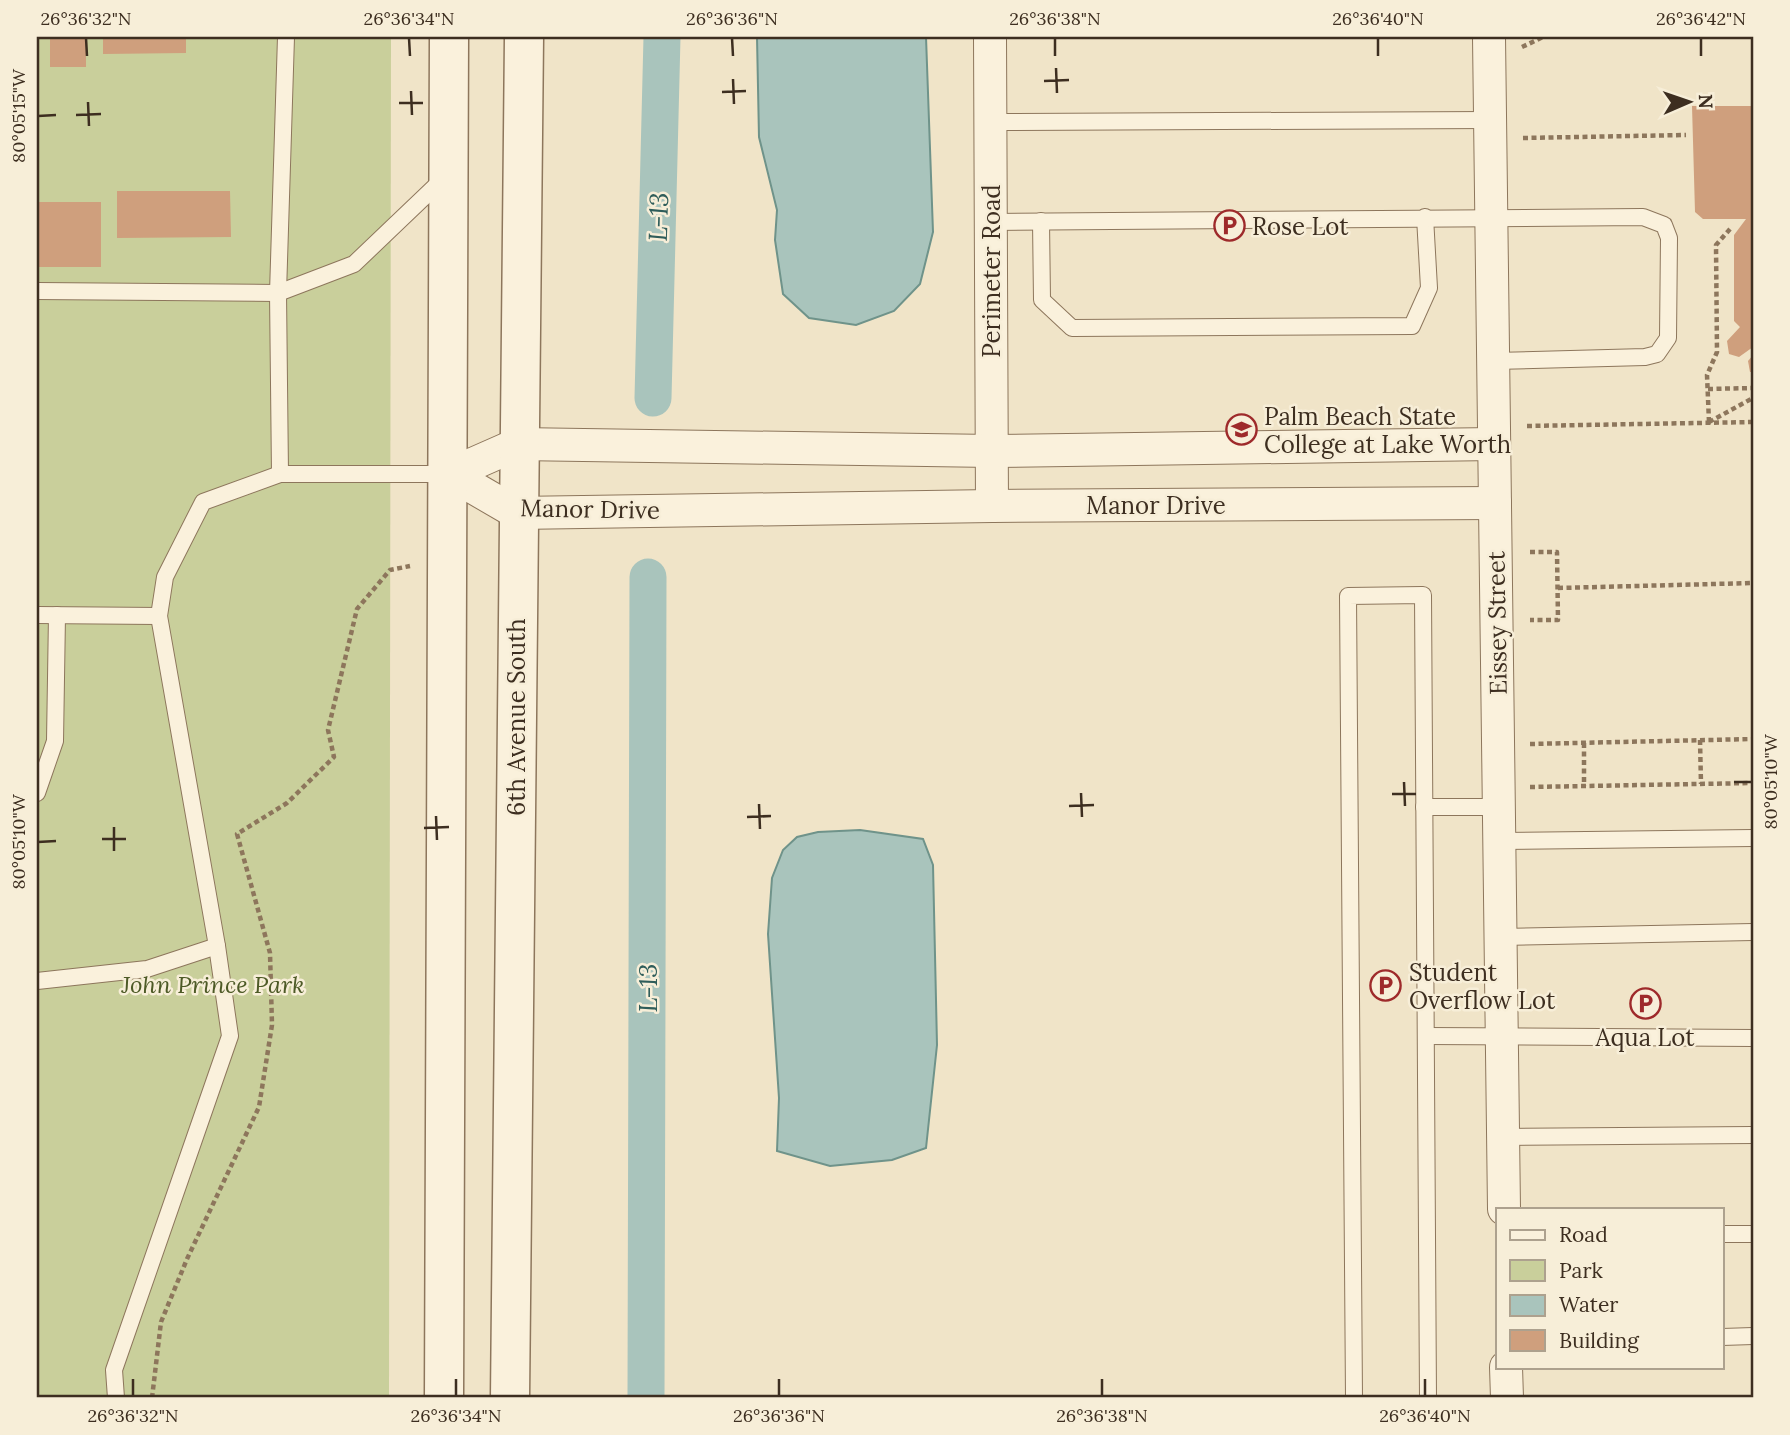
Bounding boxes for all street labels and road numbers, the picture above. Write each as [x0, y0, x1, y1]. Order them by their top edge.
street label: Perimeter Road [976, 184, 1007, 358]
street label: Manor Drive [1086, 490, 1226, 521]
street label: Manor Drive [520, 492, 660, 526]
street label: Eissey Street [1480, 550, 1514, 695]
street label: 6th Avenue South [501, 618, 532, 816]

